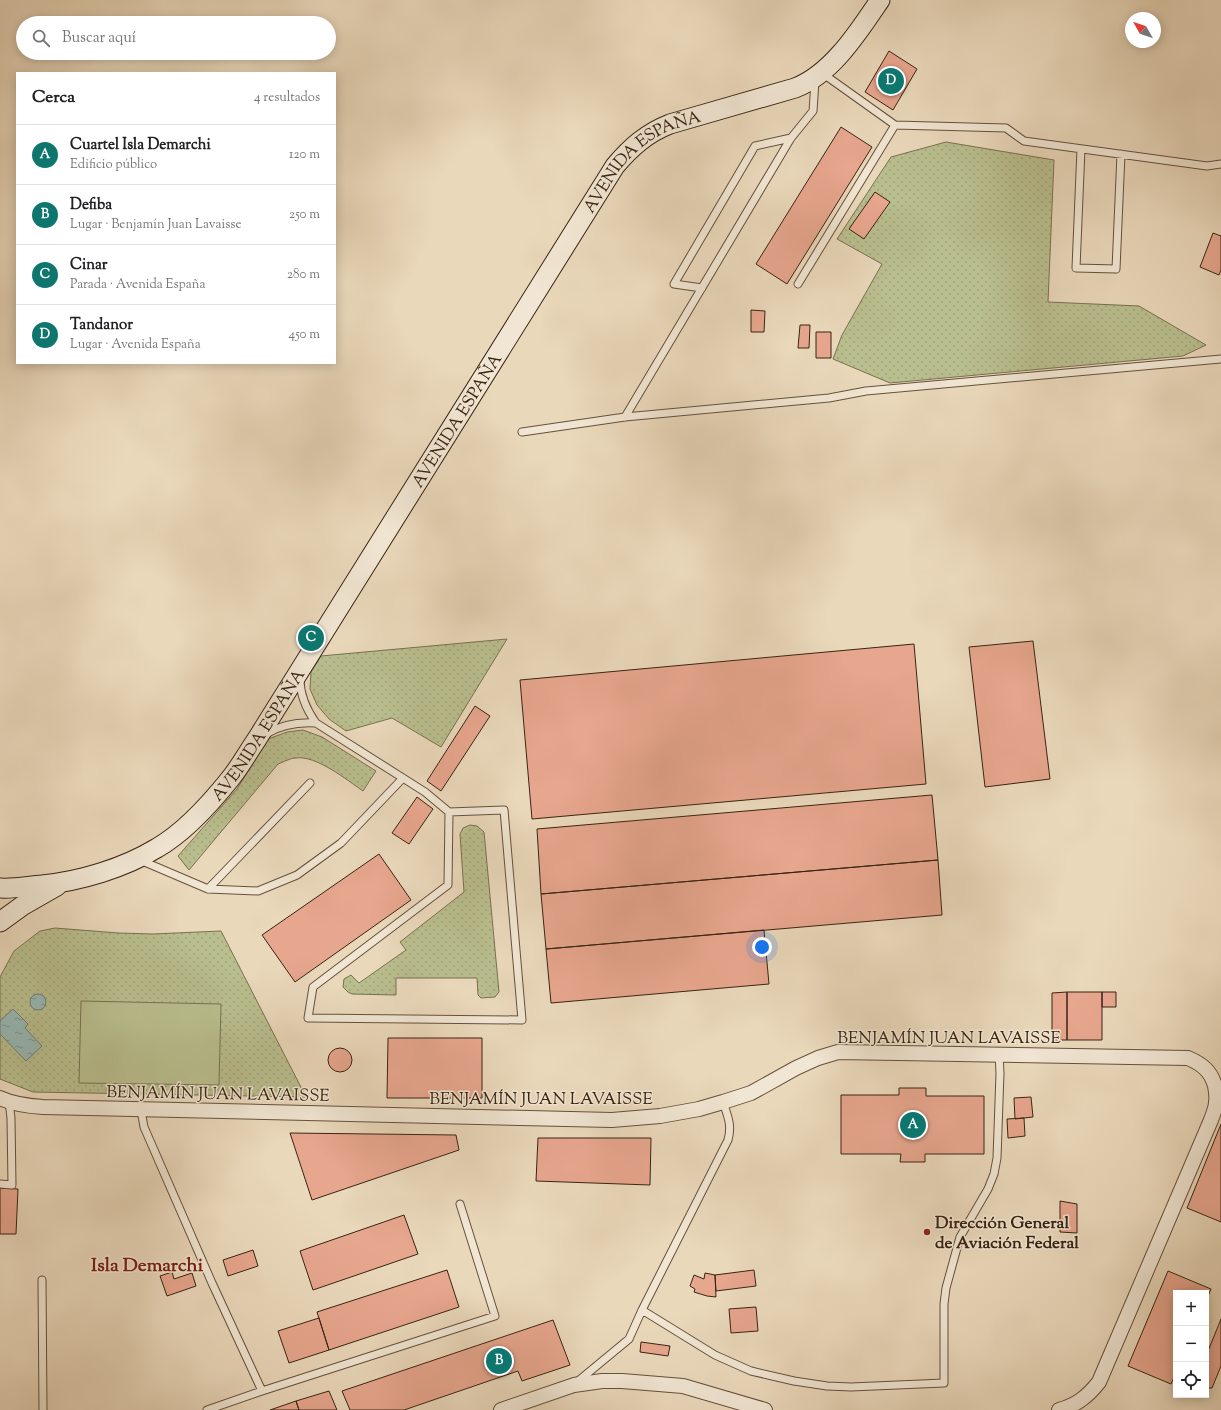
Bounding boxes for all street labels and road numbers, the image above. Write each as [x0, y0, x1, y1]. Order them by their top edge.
street label: AVENIDA ESPAÑA [579, 106, 704, 218]
street label: AVENIDA ESPAÑA [407, 349, 509, 493]
street label: AVENIDA ESPAÑA [207, 665, 312, 807]
street label: BENJAMÍN JUAN LAVAISSE [837, 1027, 1061, 1051]
street label: BENJAMÍN JUAN LAVAISSE [106, 1081, 330, 1109]
street label: BENJAMÍN JUAN LAVAISSE [429, 1088, 653, 1112]

